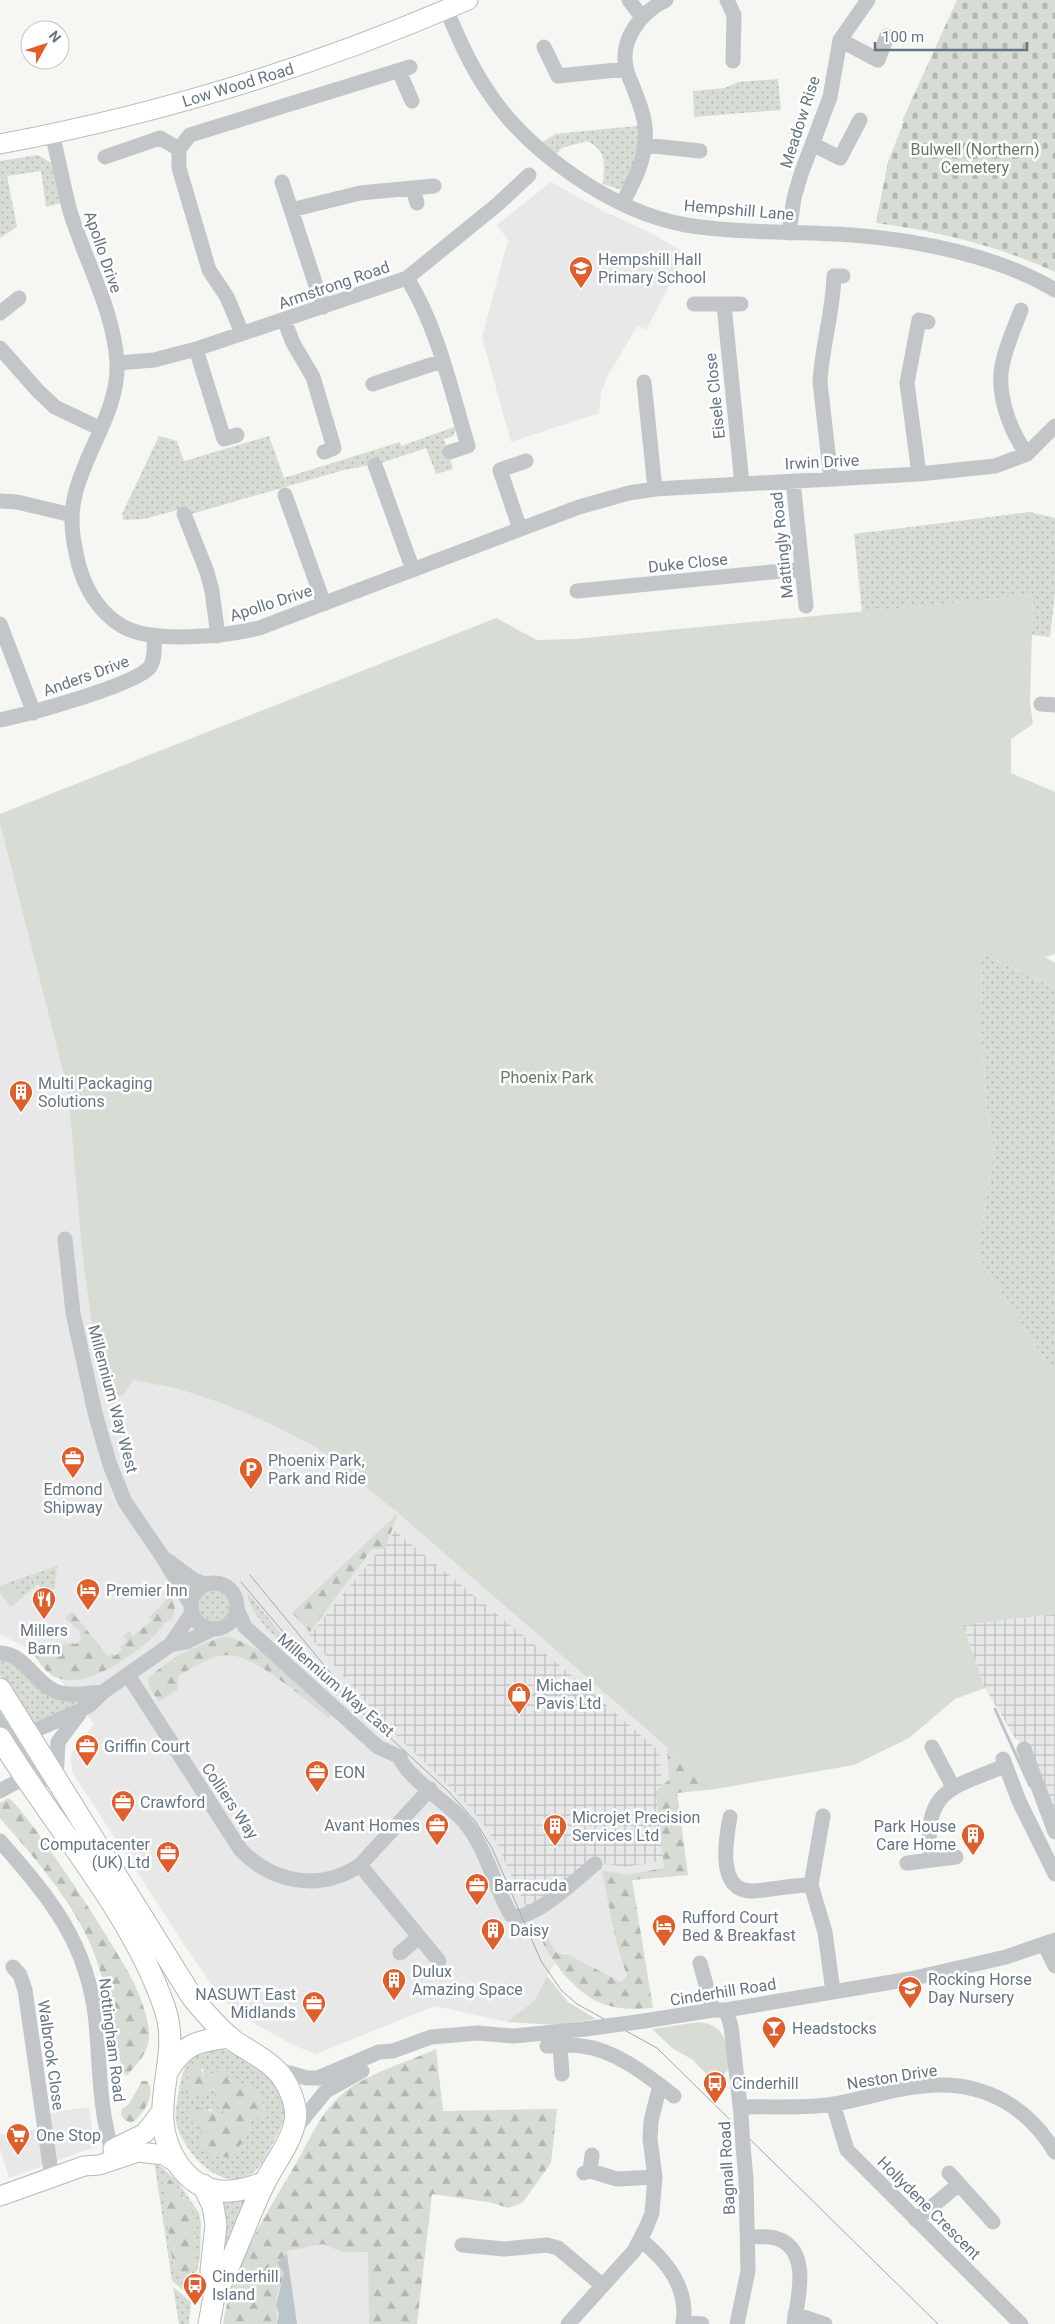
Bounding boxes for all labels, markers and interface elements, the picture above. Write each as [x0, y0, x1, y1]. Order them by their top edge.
north arrow [20, 20, 70, 70]
scale bar [875, 20, 1028, 52]
text: N [46, 28, 64, 46]
text: 100 m [882, 28, 924, 46]
street label: Low Wood Road [180, 59, 296, 111]
street label: Meadow Rise [776, 74, 824, 170]
park label: Bulwell (Northern) Cemetery [910, 140, 1040, 177]
street label: Hempshill Lane [683, 196, 795, 224]
street label: Apollo Drive [80, 209, 126, 295]
place label: Hempshill Hall Primary School [598, 250, 706, 287]
school or university icon: Hempshill Hall Primary School [568, 255, 594, 289]
street label: Armstrong Road [276, 257, 392, 313]
street label: Eisele Close [701, 352, 729, 440]
street label: Irwin Drive [784, 451, 860, 473]
street label: Mattingly Road [767, 491, 797, 599]
street label: Duke Close [647, 549, 729, 577]
street label: Apollo Drive [227, 581, 315, 625]
street label: Anders Drive [40, 652, 132, 700]
park label: Phoenix Park [500, 1068, 595, 1087]
place label: Multi Packaging Solutions [38, 1074, 152, 1111]
building icon: Multi Packaging Solutions [8, 1079, 34, 1113]
street label: Millennium Way West [84, 1323, 142, 1475]
office icon: Edmond Shipway [60, 1445, 86, 1479]
place label: Phoenix Park, Park and Ride [268, 1451, 366, 1488]
parking icon: Phoenix Park, Park and Ride [238, 1456, 264, 1490]
place label: Edmond Shipway [43, 1480, 103, 1517]
hotel icon: Premier Inn [75, 1577, 101, 1611]
place label: Premier Inn [106, 1581, 188, 1600]
restaurant icon: Millers Barn [31, 1586, 57, 1620]
place label: Millers Barn [20, 1621, 68, 1658]
street label: Millennium Way East [274, 1629, 398, 1741]
place label: Michael Pavis Ltd [536, 1676, 601, 1713]
shop icon: Michael Pavis Ltd [506, 1681, 532, 1715]
office icon: Griffin Court [74, 1733, 100, 1767]
place label: Griffin Court [104, 1737, 190, 1756]
street label: Colliers Way [198, 1759, 263, 1843]
office icon: EON [304, 1759, 330, 1793]
place label: EON [334, 1763, 366, 1782]
office icon: Crawford [110, 1789, 136, 1823]
place label: Crawford [140, 1793, 205, 1812]
place label: Microjet Precision Services Ltd [572, 1808, 700, 1845]
office icon: Avant Homes [424, 1812, 450, 1846]
building icon: Microjet Precision Services Ltd [542, 1813, 568, 1847]
place label: Avant Homes [324, 1816, 420, 1835]
place label: Park House Care Home [874, 1817, 956, 1854]
building icon: Park House Care Home [960, 1822, 986, 1856]
place label: Computacenter (UK) Ltd [40, 1835, 151, 1872]
office icon: Computacenter (UK) Ltd [155, 1840, 181, 1874]
office icon: Barracuda [464, 1872, 490, 1906]
place label: Barracuda [494, 1876, 567, 1895]
place label: Rufford Court Bed & Breakfast [682, 1908, 796, 1945]
hotel icon: Rufford Court Bed & Breakfast [651, 1913, 677, 1947]
building icon: Daisy [480, 1917, 506, 1951]
place label: Daisy [510, 1921, 549, 1940]
place label: Dulux Amazing Space [412, 1962, 523, 1999]
building icon: Dulux Amazing Space [381, 1967, 407, 2001]
place label: Rocking Horse Day Nursery [928, 1970, 1032, 2007]
street label: Cinderhill Road [669, 1974, 777, 2010]
school or university icon: Rocking Horse Day Nursery [897, 1975, 923, 2009]
street label: Nottingham Road [95, 1977, 129, 2103]
place label: NASUWT East Midlands [195, 1985, 296, 2022]
office icon: NASUWT East Midlands [301, 1990, 327, 2024]
street label: Walbrook Close [34, 1999, 68, 2111]
bar icon: Headstocks [761, 2015, 787, 2049]
place label: Headstocks [792, 2019, 877, 2038]
street label: Neston Drive [846, 2060, 938, 2094]
bus stop icon: Cinderhill [702, 2070, 728, 2104]
place label: Cinderhill [732, 2074, 799, 2093]
street label: Bagnall Road [715, 2121, 739, 2215]
supermarket icon: One Stop [5, 2122, 31, 2156]
place label: One Stop [36, 2126, 101, 2145]
street label: Hollydene Crescent [874, 2153, 984, 2263]
place label: Cinderhill Island [212, 2267, 279, 2304]
bus stop icon: Cinderhill Island [182, 2272, 208, 2306]

